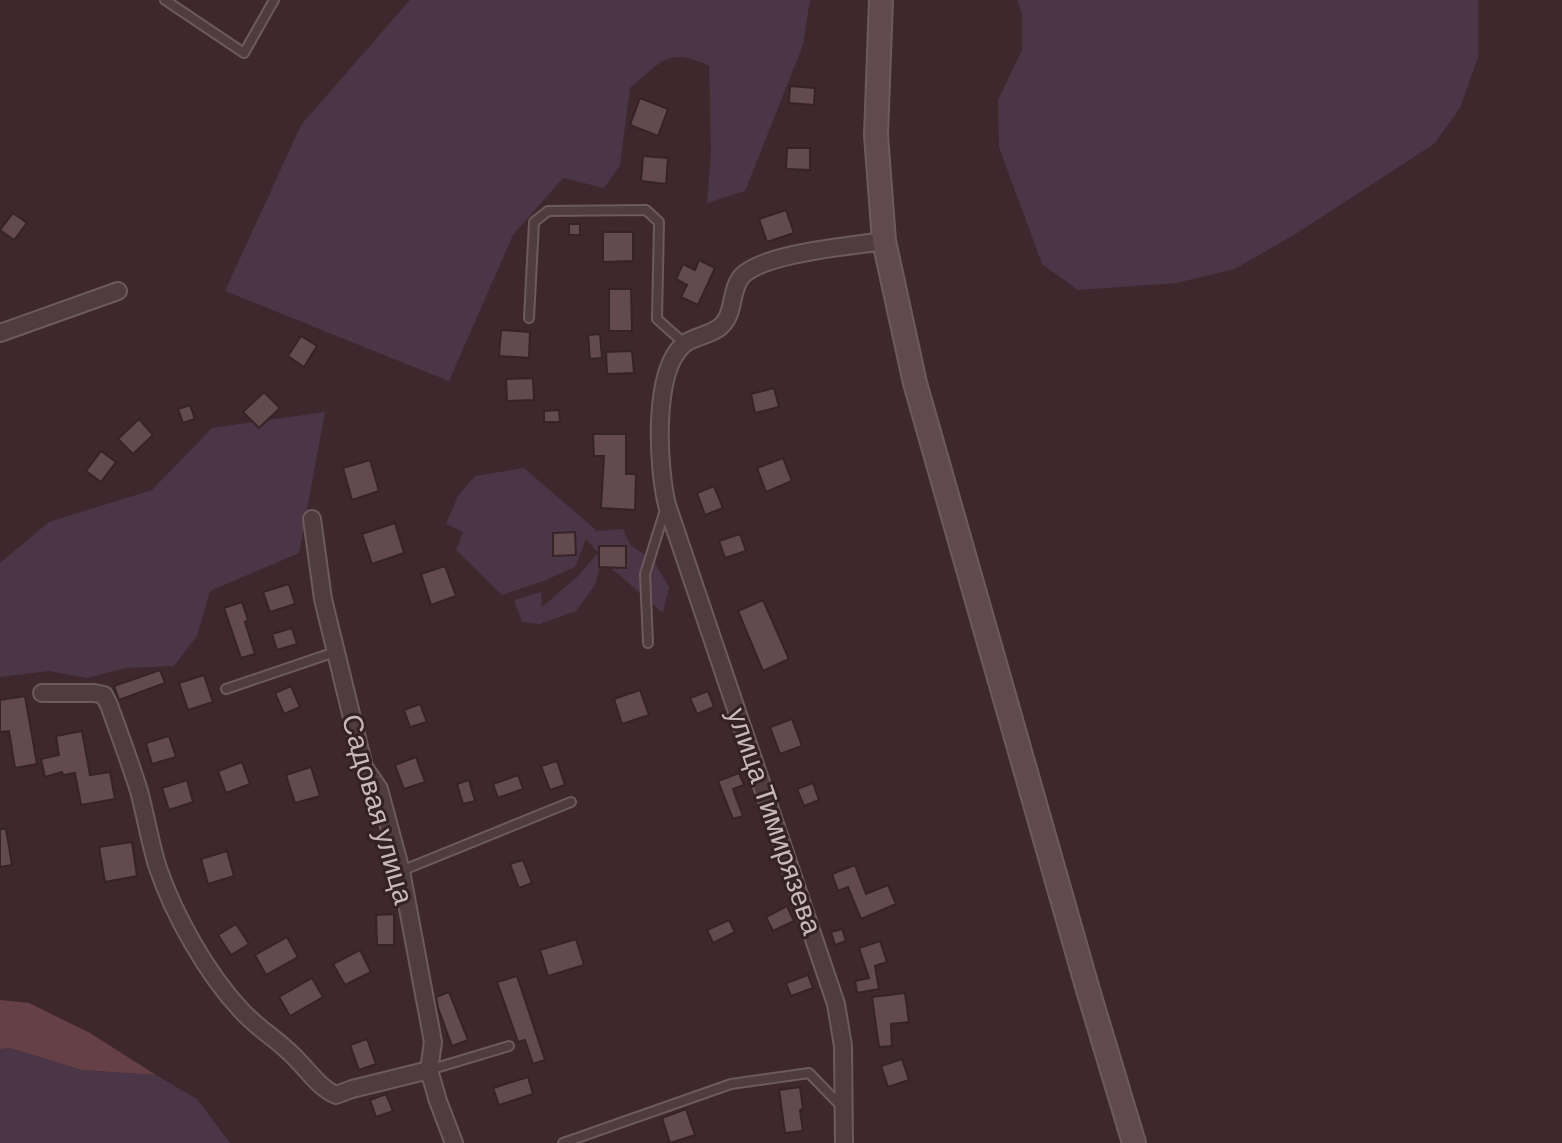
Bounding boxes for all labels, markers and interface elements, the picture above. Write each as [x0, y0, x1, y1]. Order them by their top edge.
street label: улица Тимирязева [721, 703, 831, 939]
street label: Садовая улица [336, 710, 422, 908]

